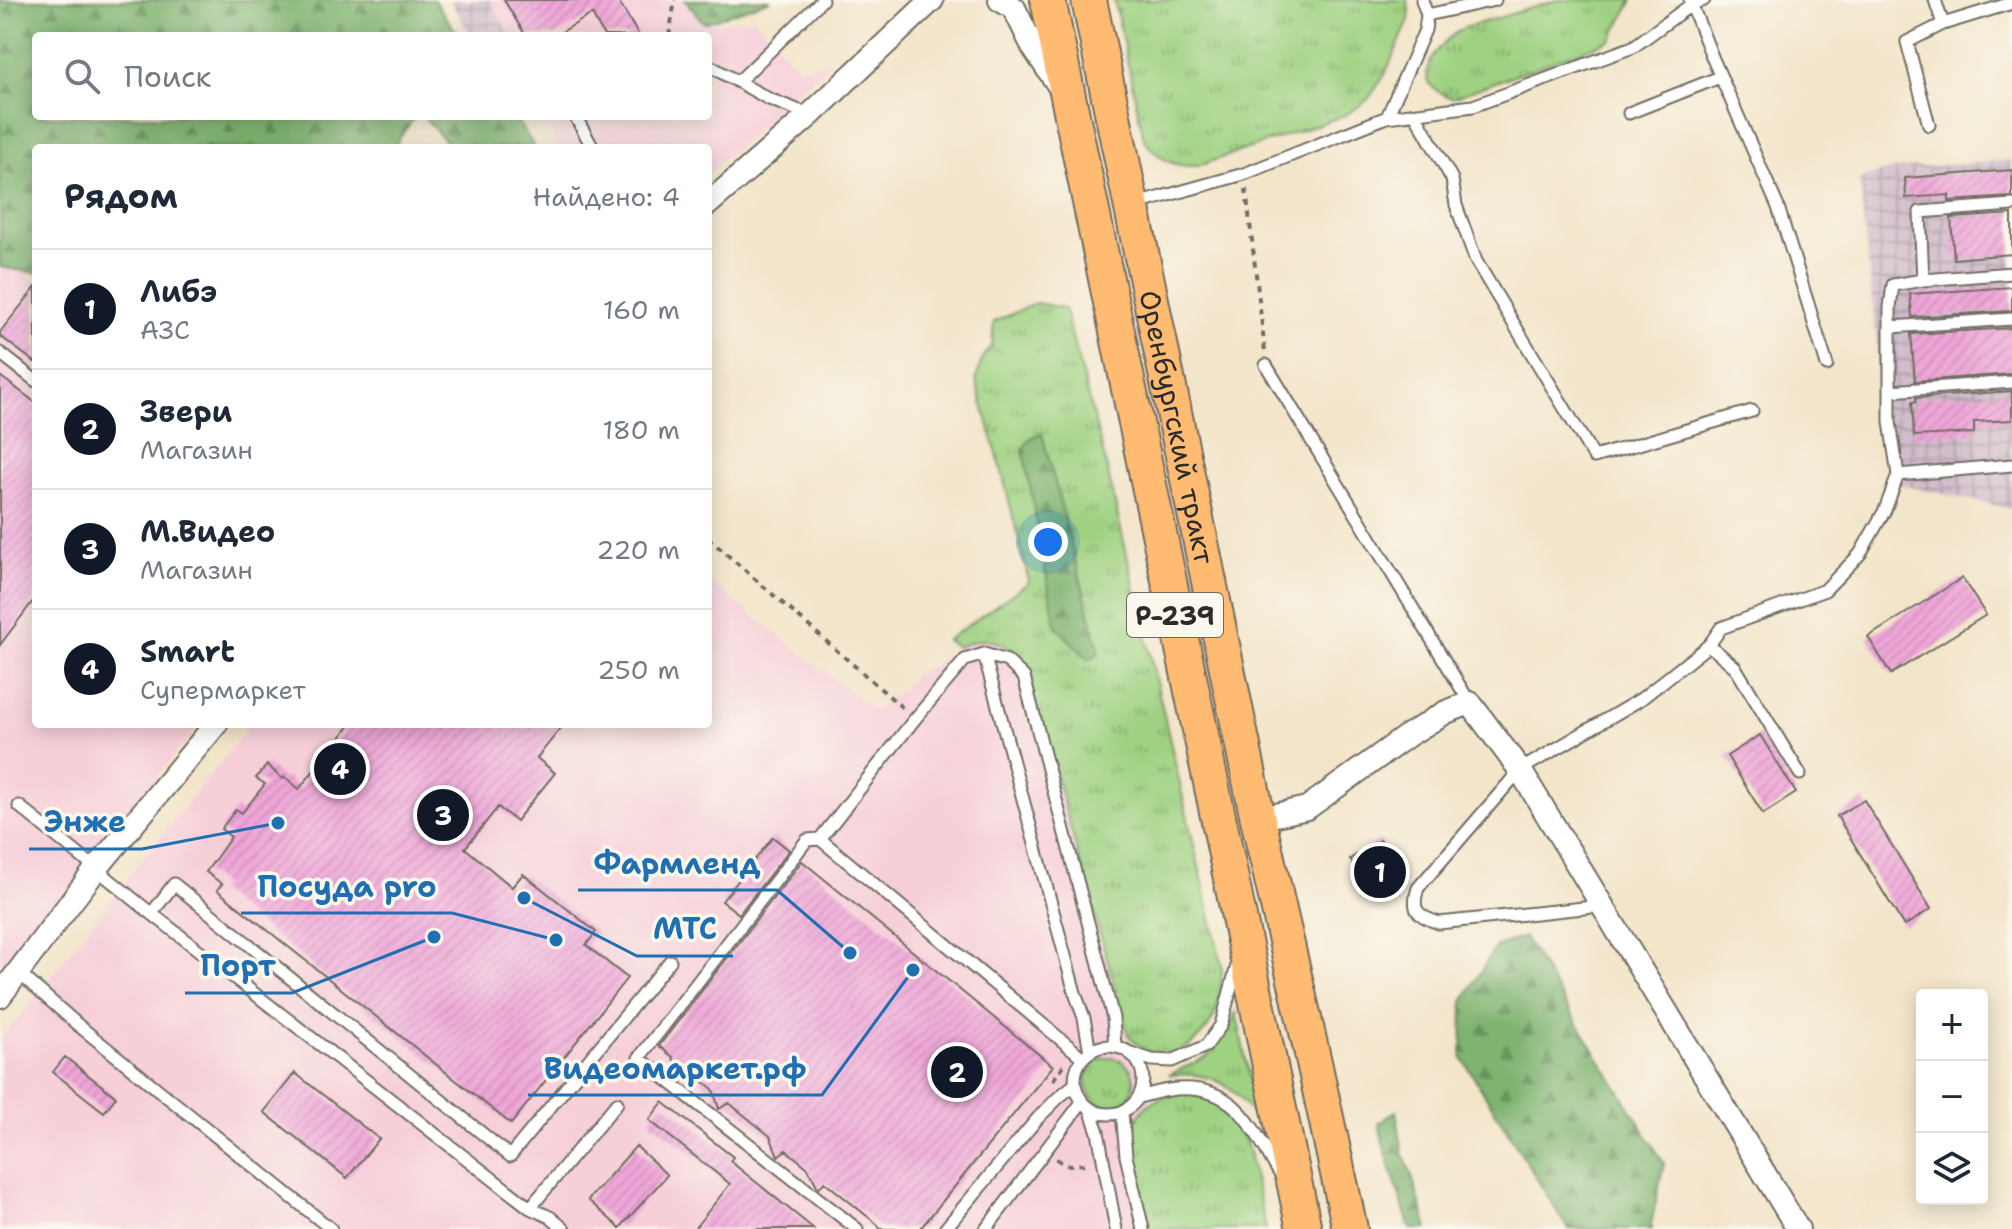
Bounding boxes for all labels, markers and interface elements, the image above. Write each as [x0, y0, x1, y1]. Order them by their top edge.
search box [32, 32, 712, 120]
icon: search [60, 54, 104, 98]
text: Поиск [124, 56, 212, 97]
text: Рядом [64, 173, 178, 219]
text: Найдено: 4 [533, 179, 680, 214]
text: Либэ [140, 271, 217, 312]
street label: Оренбургский тракт [1130, 287, 1224, 568]
text: 1 [84, 292, 96, 327]
text: 160 m [603, 292, 680, 327]
text: АЗС [140, 312, 190, 347]
text: Звери [140, 391, 232, 432]
text: 2 [81, 412, 99, 447]
text: 180 m [602, 412, 680, 447]
text: Магазин [140, 432, 253, 467]
text: М.Видео [140, 511, 275, 552]
your location [1028, 522, 1068, 562]
text: 3 [81, 532, 99, 567]
text: 220 m [596, 532, 680, 567]
text: Магазин [140, 552, 253, 587]
road number: Р-239 [1127, 593, 1223, 637]
text: Smart [140, 631, 235, 672]
text: 4 [81, 652, 99, 687]
text: 250 m [597, 652, 680, 687]
text: Супермаркет [140, 672, 306, 707]
pin: 4 [314, 739, 366, 799]
pin: 3 [417, 785, 469, 845]
callout: Энже [29, 795, 142, 849]
text: Энже [44, 801, 126, 842]
callout: Фармленд [578, 836, 777, 890]
pin: 1 [1354, 842, 1406, 902]
text: Фармленд [594, 843, 760, 884]
callout: Посуда pro [241, 859, 452, 913]
text: Посуда pro [258, 866, 436, 907]
callout: МТС [637, 902, 733, 956]
text: МТС [653, 908, 717, 949]
callout: Порт [185, 939, 292, 993]
text: Порт [200, 945, 276, 986]
map controls [1916, 989, 1988, 1205]
button: + [1916, 989, 1988, 1061]
callout: Видеомаркет.рф [528, 1041, 822, 1095]
pin: 2 [931, 1042, 983, 1102]
text: Видеомаркет.рф [544, 1048, 806, 1089]
button: − [1916, 1061, 1988, 1133]
button: layers [1916, 1133, 1988, 1205]

